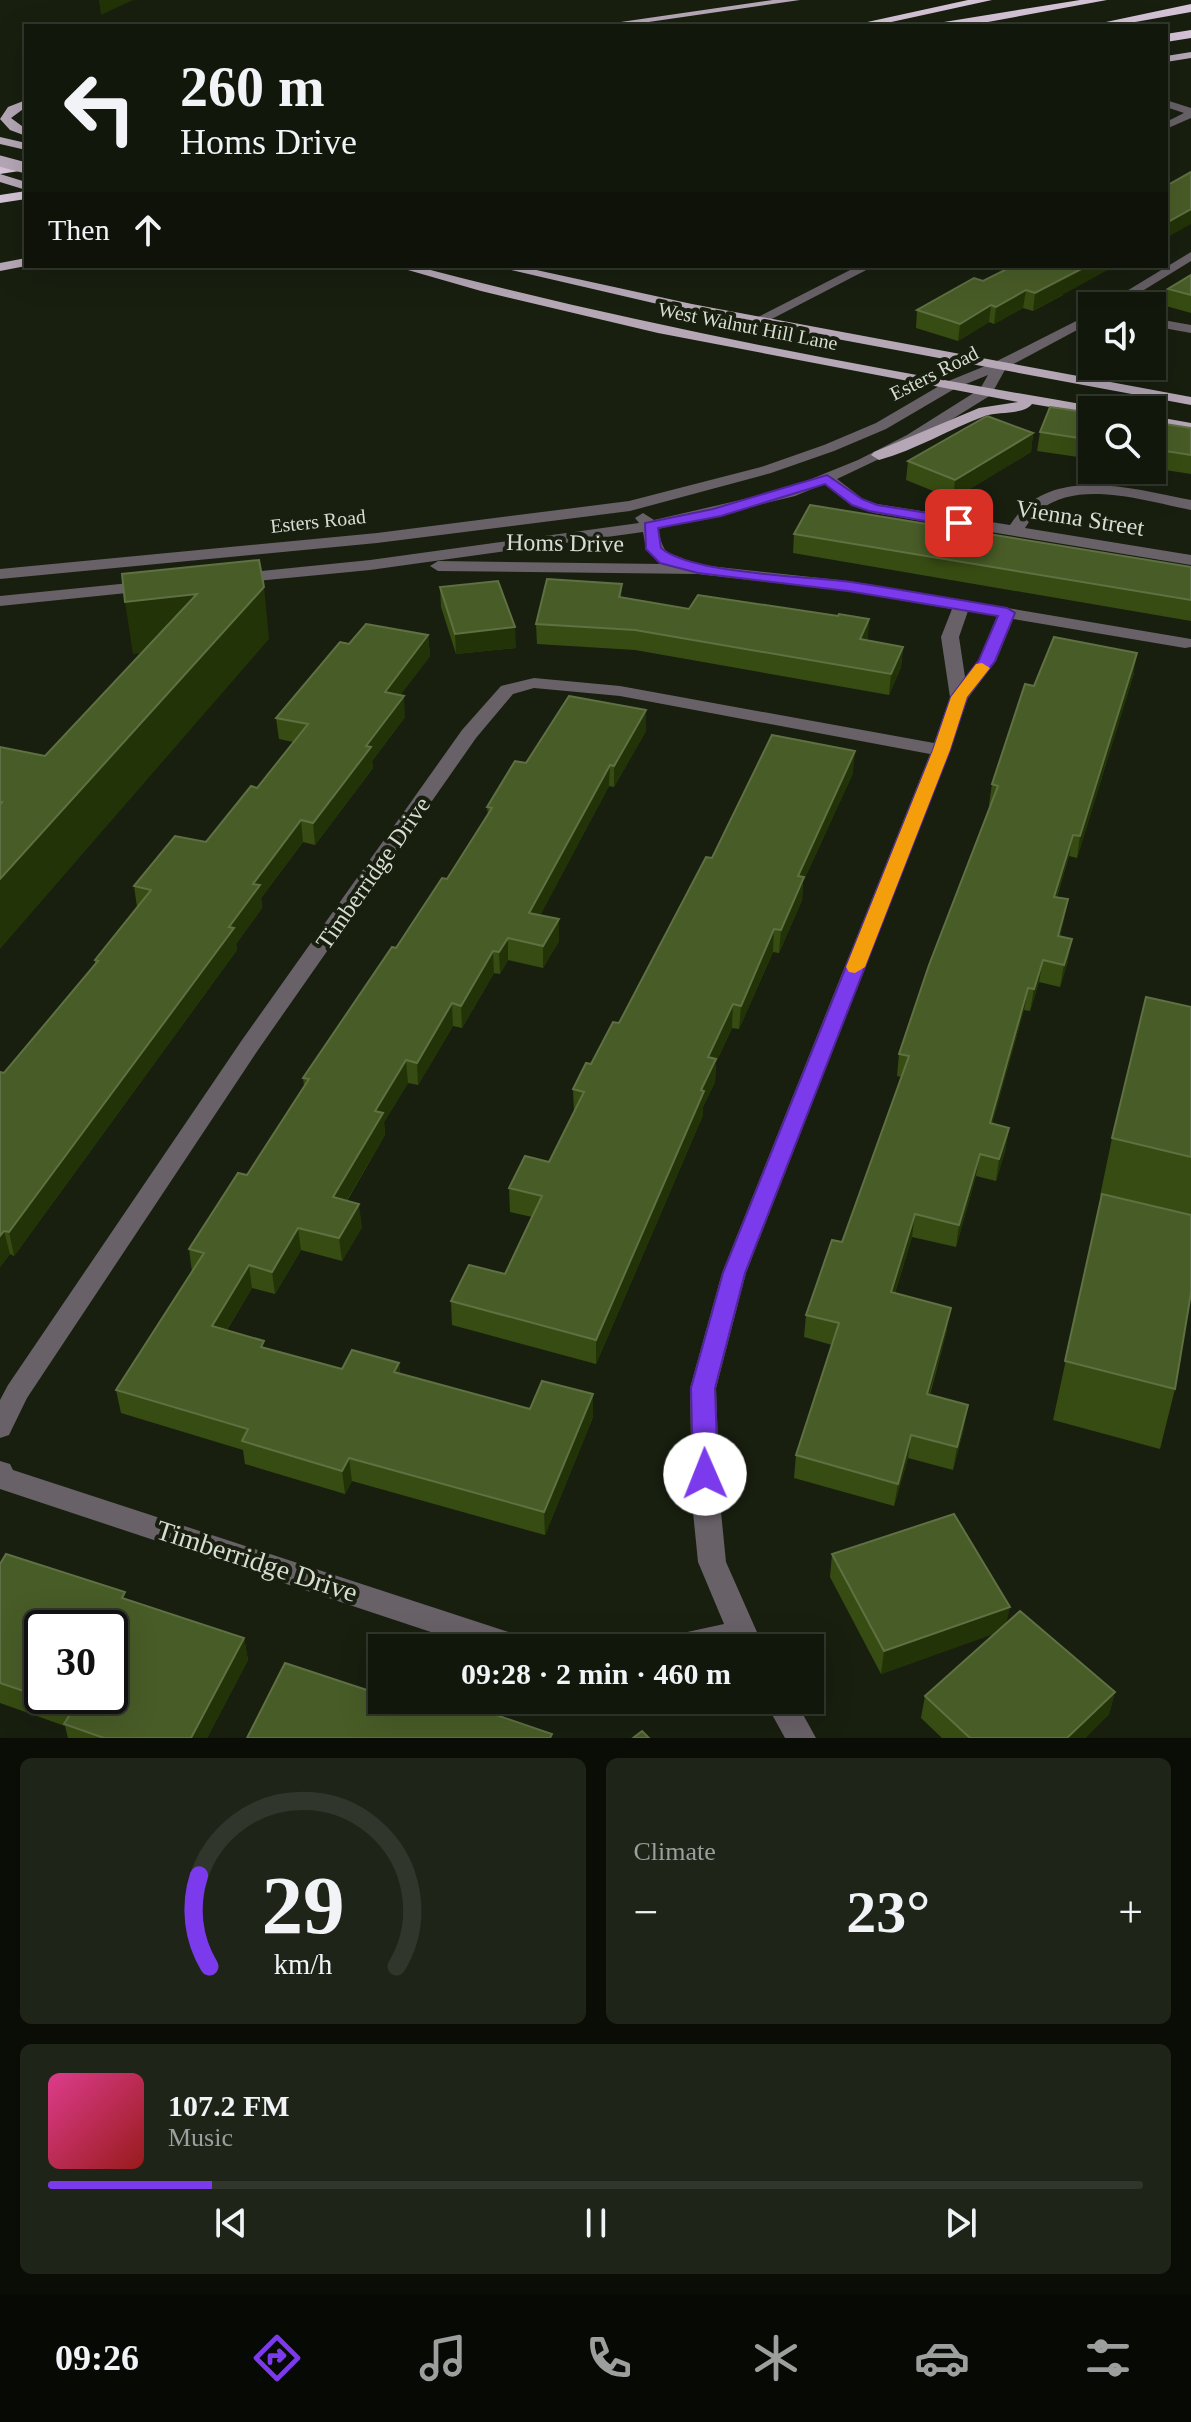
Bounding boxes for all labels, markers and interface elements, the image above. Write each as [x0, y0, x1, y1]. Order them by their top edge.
icon: left [48, 56, 152, 160]
text: 260 m [180, 56, 325, 118]
text: Homs Drive [180, 122, 357, 162]
icon: ahead [126, 208, 170, 252]
text: Then [48, 213, 110, 246]
map controls [1078, 292, 1166, 484]
button: sound [1078, 292, 1166, 380]
street label: West Walnut Hill Lane [656, 298, 840, 354]
street label: Esters Road [886, 341, 982, 405]
button: search [1078, 396, 1166, 484]
pin [925, 489, 993, 557]
street label: Vienna Street [1014, 495, 1146, 541]
icon: arrive [937, 501, 981, 545]
street label: Esters Road [269, 505, 367, 537]
street label: Homs Drive [506, 529, 624, 557]
street label: Timberridge Drive [311, 792, 435, 954]
position arrow [663, 1432, 747, 1516]
street label: Timberridge Drive [152, 1514, 362, 1608]
speed limit sign: 30 [24, 1610, 128, 1714]
text: 09:28 · 2 min · 460 m [461, 1657, 731, 1690]
text: Climate [634, 1837, 716, 1866]
text: 29 [261, 1859, 344, 1951]
text: 23° [846, 1879, 930, 1945]
text: − [634, 1888, 658, 1937]
text: + [1118, 1888, 1143, 1937]
text: km/h [273, 1949, 332, 1980]
text: 107.2 FM [168, 2089, 290, 2122]
text: Music [168, 2123, 233, 2152]
icon: previous [209, 2201, 253, 2245]
icon: pause [574, 2201, 618, 2245]
icon: next [939, 2201, 983, 2245]
icon: directions [249, 2330, 305, 2386]
icon: music [415, 2330, 471, 2386]
icon: phone [581, 2330, 637, 2386]
icon: climate [748, 2330, 804, 2386]
icon: car [914, 2330, 970, 2386]
icon: filters [1080, 2330, 1136, 2386]
text: 09:26 [55, 2338, 139, 2378]

